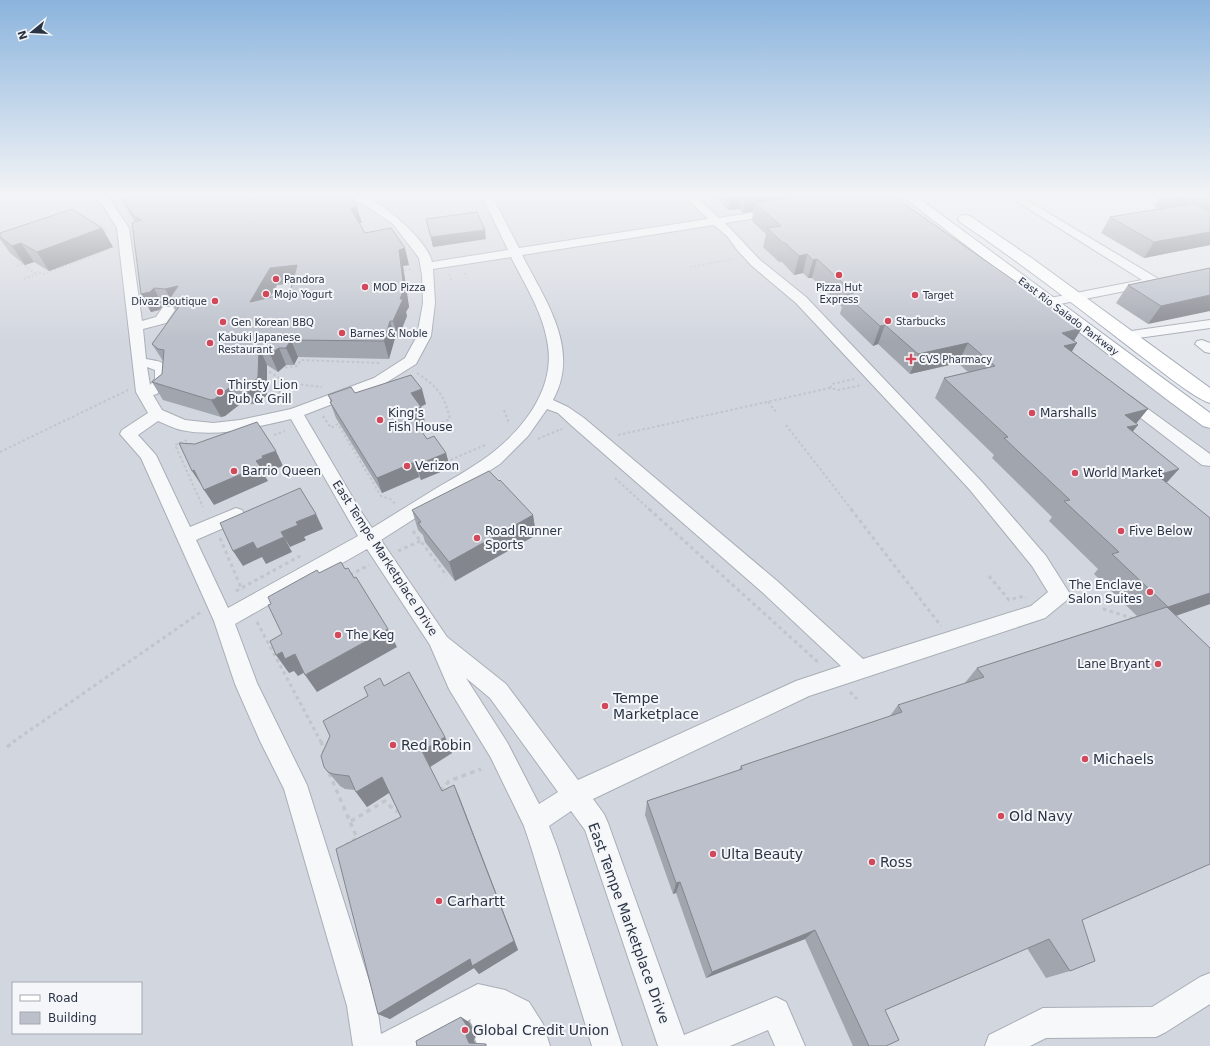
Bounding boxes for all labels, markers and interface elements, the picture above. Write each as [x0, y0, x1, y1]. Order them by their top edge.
north arrow [12, 12, 52, 52]
text: N [15, 29, 31, 41]
marker: Pizza Hut Express [834, 270, 844, 280]
marker: Pandora [271, 274, 281, 284]
place label: Pandora [284, 274, 325, 285]
street label: East Rio Salado Parkway [1016, 275, 1121, 358]
marker: MOD Pizza [360, 282, 370, 292]
place label: MOD Pizza [373, 282, 426, 293]
place label: Pizza Hut Express [816, 282, 862, 305]
marker: Mojo Yogurt [261, 289, 271, 299]
place label: Mojo Yogurt [274, 289, 333, 300]
marker: Target [910, 290, 920, 300]
place label: Target [922, 290, 954, 301]
place label: Divaz Boutique [131, 296, 207, 307]
marker: Divaz Boutique [210, 296, 220, 306]
marker: Starbucks [883, 316, 893, 326]
place label: Starbucks [896, 316, 946, 327]
marker: Gen Korean BBQ [218, 317, 228, 327]
place label: Gen Korean BBQ [231, 317, 314, 328]
marker: Barnes & Noble [337, 328, 347, 338]
place label: Barnes & Noble [350, 328, 428, 339]
place label: Kabuki Japanese Restaurant [218, 332, 300, 355]
marker: Kabuki Japanese Restaurant [205, 338, 215, 348]
marker: CVS Pharmacy [906, 354, 916, 364]
place label: CVS Pharmacy [919, 354, 992, 365]
place label: Thirsty Lion Pub & Grill [227, 378, 298, 406]
marker: Thirsty Lion Pub & Grill [215, 387, 225, 397]
place label: King's Fish House [388, 406, 453, 434]
place label: Marshalls [1040, 406, 1097, 420]
marker: Marshalls [1027, 408, 1037, 418]
marker: King's Fish House [375, 415, 385, 425]
place label: Verizon [415, 459, 459, 473]
marker: Verizon [402, 461, 412, 471]
place label: Barrio Queen [242, 464, 321, 478]
marker: Barrio Queen [229, 466, 239, 476]
place label: World Market [1083, 466, 1163, 480]
marker: World Market [1070, 468, 1080, 478]
street label: East Tempe Marketplace Drive [330, 478, 440, 638]
place label: Road Runner Sports [485, 524, 562, 552]
place label: Five Below [1129, 524, 1193, 538]
marker: Five Below [1116, 526, 1126, 536]
marker: Road Runner Sports [472, 533, 482, 543]
place label: The Enclave Salon Suites [1068, 578, 1142, 606]
marker: The Enclave Salon Suites [1145, 587, 1155, 597]
place label: The Keg [345, 628, 394, 642]
marker: The Keg [333, 630, 343, 640]
place label: Lane Bryant [1077, 657, 1150, 671]
marker: Lane Bryant [1153, 659, 1163, 669]
place label: Tempe Marketplace [612, 690, 699, 722]
marker: Tempe Marketplace [600, 701, 610, 711]
place label: Red Robin [401, 737, 471, 753]
marker: Red Robin [388, 740, 398, 750]
place label: Michaels [1093, 751, 1154, 767]
marker: Michaels [1080, 754, 1090, 764]
place label: Old Navy [1009, 808, 1073, 824]
marker: Old Navy [996, 811, 1006, 821]
street label: East Tempe Marketplace Drive [585, 820, 673, 1026]
place label: Ulta Beauty [721, 846, 803, 862]
marker: Ulta Beauty [708, 849, 718, 859]
place label: Ross [880, 854, 912, 870]
marker: Ross [867, 857, 877, 867]
place label: Carhartt [447, 893, 506, 909]
marker: Carhartt [434, 896, 444, 906]
legend [12, 982, 142, 1034]
text: Road [48, 991, 78, 1005]
text: Building [48, 1011, 97, 1025]
place label: Global Credit Union [473, 1022, 609, 1038]
marker: Global Credit Union [460, 1025, 470, 1035]

